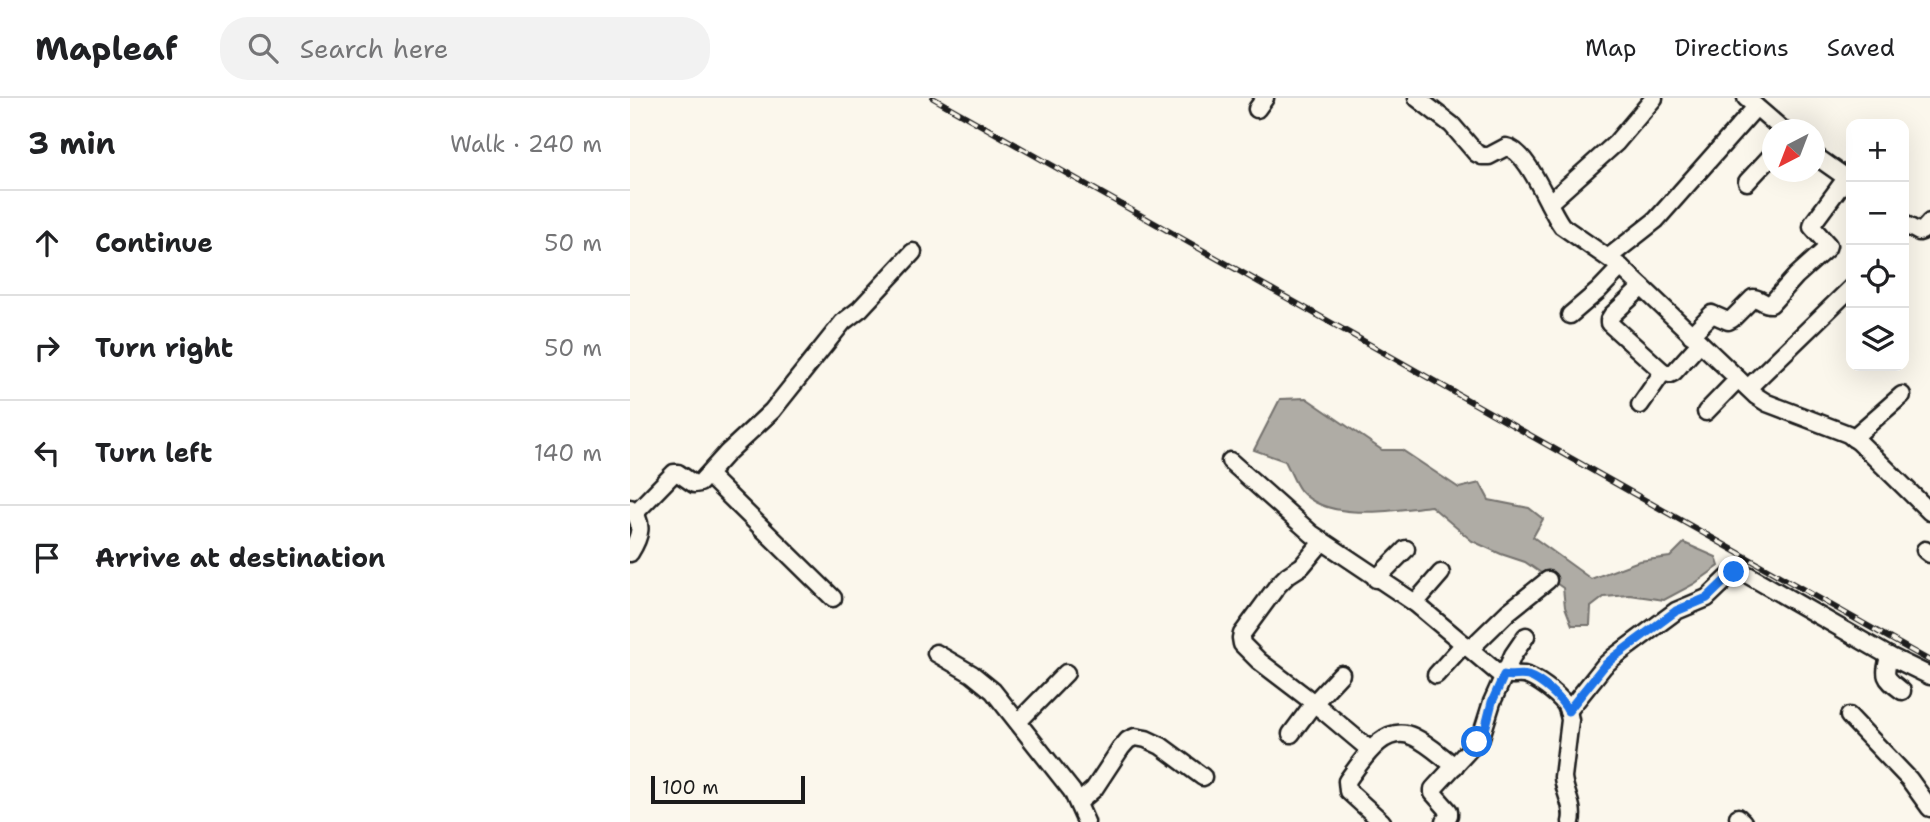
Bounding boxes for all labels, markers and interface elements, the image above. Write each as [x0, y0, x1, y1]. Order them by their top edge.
search box [220, 17, 710, 80]
text: Mapleaf [35, 26, 178, 71]
icon: search [244, 29, 282, 67]
text: Search here [300, 31, 448, 66]
text: Map [1585, 32, 1636, 64]
text: Directions [1674, 32, 1789, 64]
text: Saved [1827, 32, 1895, 64]
north arrow [1762, 119, 1825, 182]
map controls [1846, 119, 1909, 371]
button: + [1846, 119, 1909, 182]
text: 3 min [28, 123, 115, 164]
text: Walk · 240 m [450, 129, 602, 159]
button: − [1846, 182, 1909, 245]
icon: ahead [28, 224, 66, 262]
text: Continue [95, 225, 213, 260]
text: 50 m [544, 228, 602, 258]
button: locate [1846, 245, 1909, 308]
button: layers [1846, 308, 1909, 371]
icon: right [28, 329, 66, 367]
text: Turn right [95, 330, 233, 365]
text: 50 m [544, 333, 602, 363]
icon: left [28, 434, 66, 472]
text: Turn left [95, 435, 212, 470]
text: 140 m [534, 438, 602, 468]
icon: arrive [28, 539, 66, 577]
text: Arrive at destination [95, 540, 385, 575]
route end [1718, 556, 1749, 587]
route start [1461, 726, 1492, 757]
scale bar [651, 773, 805, 805]
text: 100 m [662, 775, 719, 800]

